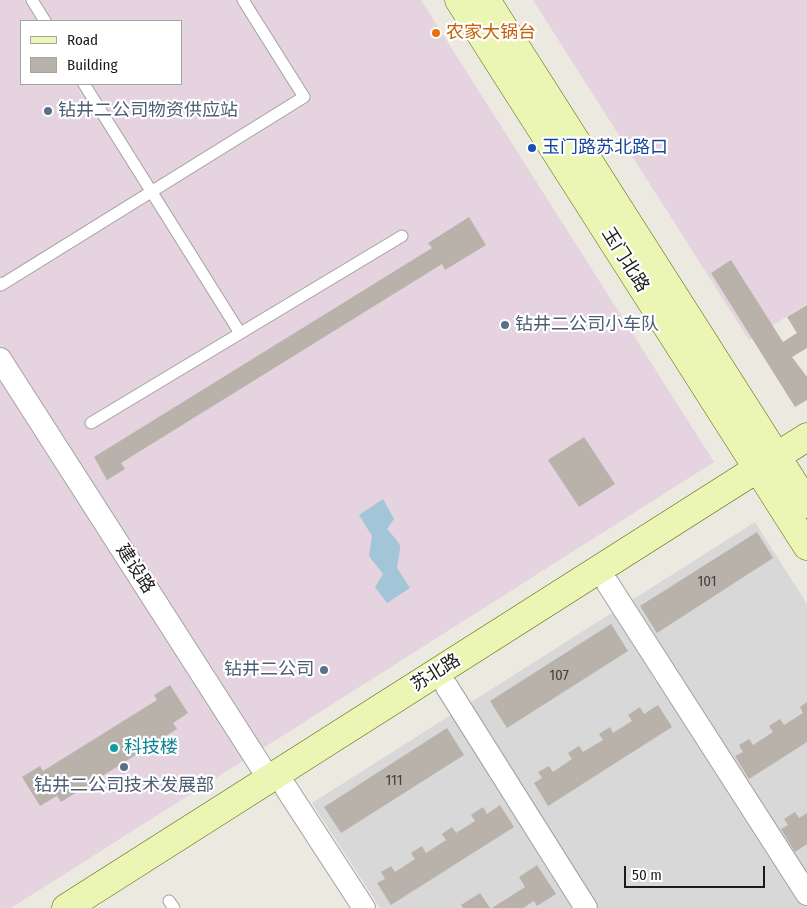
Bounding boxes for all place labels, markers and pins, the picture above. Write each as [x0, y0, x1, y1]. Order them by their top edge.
place label: 农家大锅台 [446, 22, 536, 44]
marker: 农家大锅台 [430, 27, 442, 39]
place label: 钻井二公司物资供应站 [58, 100, 238, 122]
marker: 钻井二公司物资供应站 [42, 105, 54, 117]
place label: 玉门路苏北路口 [542, 137, 668, 159]
marker: 玉门路苏北路口 [526, 142, 538, 154]
place label: 钻井二公司小车队 [515, 314, 659, 336]
marker: 钻井二公司小车队 [499, 319, 511, 331]
place label: 钻井二公司 [224, 659, 314, 681]
marker: 钻井二公司 [318, 664, 330, 676]
place label: 科技楼 [124, 737, 178, 759]
marker: 科技楼 [108, 742, 120, 754]
marker: 钻井二公司技术发展部 [118, 761, 130, 773]
place label: 钻井二公司技术发展部 [34, 775, 214, 797]

